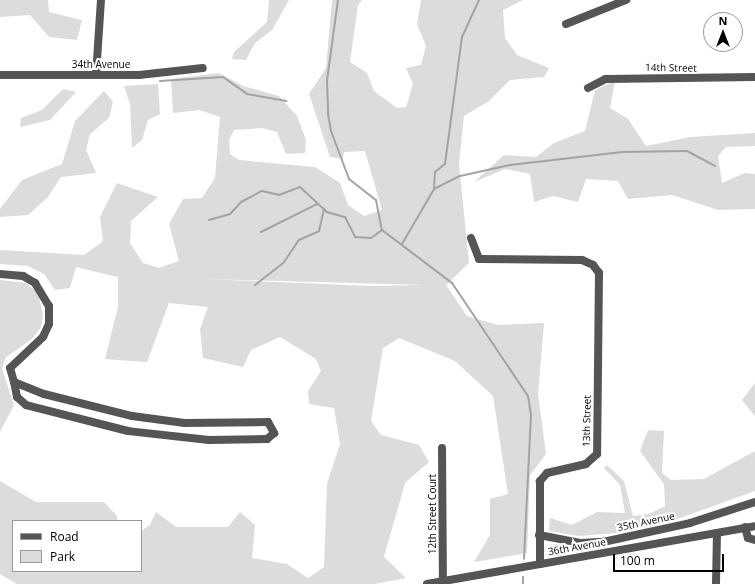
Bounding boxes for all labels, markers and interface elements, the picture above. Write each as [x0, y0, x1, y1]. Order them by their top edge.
north arrow [703, 12, 743, 52]
text: N [719, 13, 727, 28]
street label: 34th Avenue [72, 59, 130, 71]
street label: 14th Street [645, 62, 697, 74]
street label: 13th Street [581, 395, 593, 447]
street label: 12th Street Court [427, 474, 439, 554]
street label: 35th Avenue [616, 510, 676, 534]
legend [12, 520, 142, 572]
text: Road [50, 528, 79, 545]
street label: 36th Avenue [547, 536, 607, 558]
scale bar [615, 546, 726, 572]
text: Park [50, 548, 75, 565]
text: 100 m [620, 552, 655, 569]

